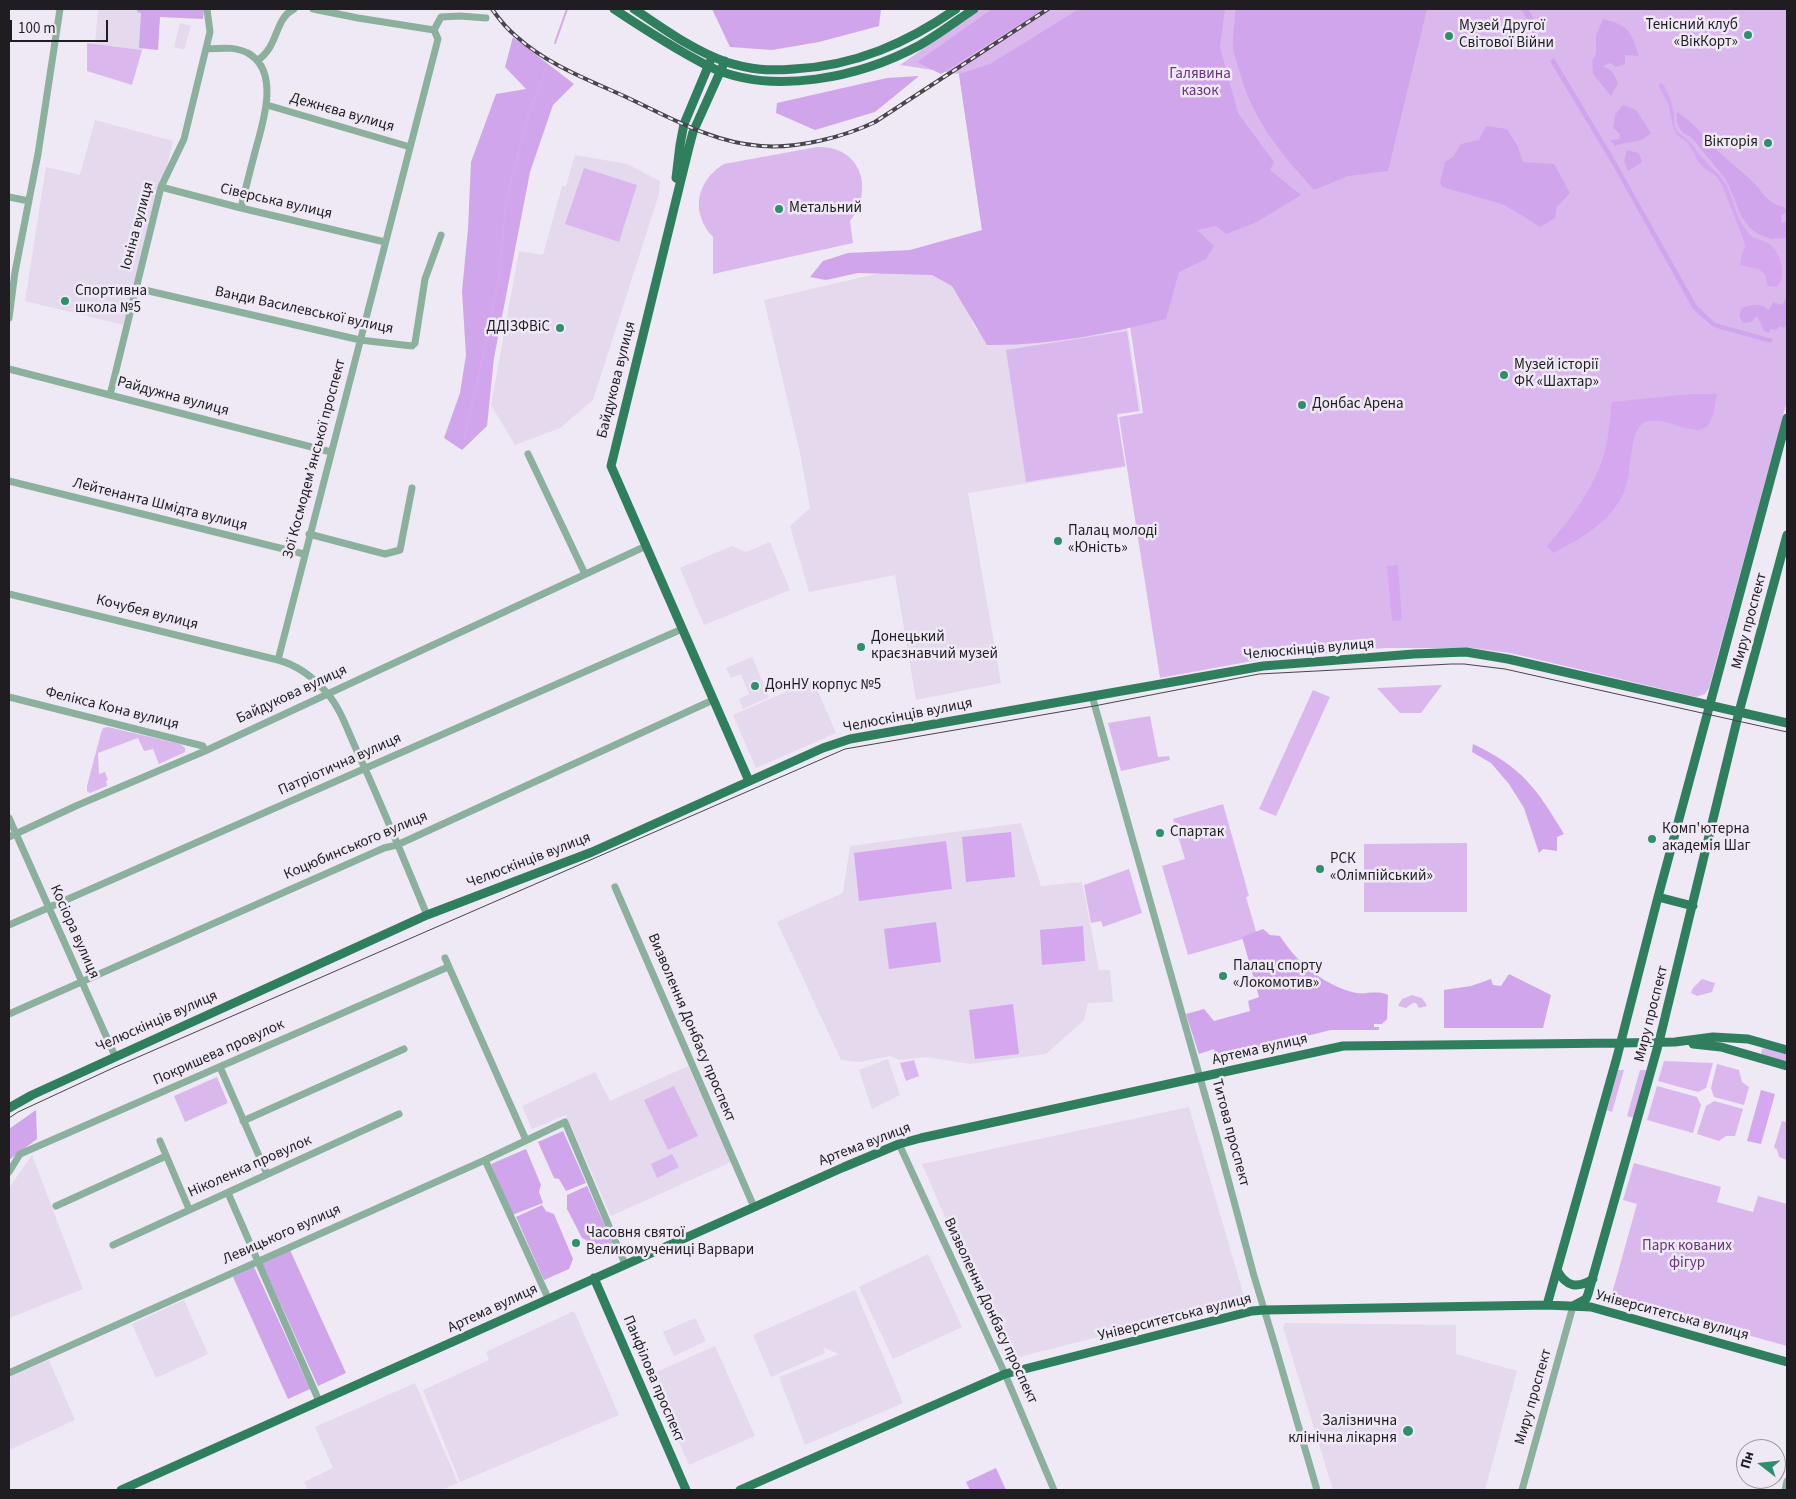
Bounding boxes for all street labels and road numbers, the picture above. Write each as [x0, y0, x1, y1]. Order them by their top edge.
street label: Дежнєва вулиця [288, 89, 396, 137]
street label: Іоніна вулиця [118, 180, 158, 272]
street label: Сіверська вулиця [218, 180, 334, 224]
street label: Ванди Василевської вулиця [213, 283, 395, 339]
street label: Байдукова вулиця [594, 320, 640, 440]
street label: Зої Космодем’янської проспект [280, 357, 350, 561]
street label: Райдужна вулиця [115, 373, 231, 421]
street label: Лейтенанта Шмідта вулиця [71, 475, 249, 535]
street label: Миру проспект [1728, 571, 1772, 671]
street label: Кочубея вулиця [94, 592, 200, 634]
street label: Челюскінців вулиця [1243, 635, 1375, 665]
street label: Байдукова вулиця [234, 661, 350, 729]
street label: Фелікса Кона вулиця [43, 684, 181, 734]
street label: Челюскінців вулиця [842, 695, 974, 737]
street label: Патріотична вулиця [276, 730, 404, 800]
street label: Коцюбинського вулиця [281, 808, 431, 884]
street label: Челюскінців вулиця [464, 829, 594, 893]
street label: Косіора вулиця [45, 882, 103, 982]
street label: Визволення Донбасу проспект [643, 931, 739, 1125]
street label: Миру проспект [1631, 964, 1673, 1064]
street label: Челюскінців вулиця [93, 987, 221, 1057]
street label: Покришева провулок [151, 1016, 287, 1090]
street label: Артема вулиця [1211, 1030, 1309, 1070]
street label: Титова проспект [1207, 1077, 1253, 1189]
street label: Артема вулиця [816, 1119, 914, 1171]
street label: Ніколенка провулок [186, 1132, 314, 1202]
street label: Левицького вулиця [220, 1201, 344, 1269]
street label: Визволення Донбасу проспект [939, 1215, 1041, 1407]
street label: Артема вулиця [445, 1280, 541, 1338]
street label: Університетська вулиця [1593, 1287, 1751, 1345]
street label: Університетська вулиця [1096, 1290, 1254, 1346]
street label: Панфілова проспект [618, 1313, 688, 1445]
street label: Миру проспект [1512, 1347, 1556, 1447]

